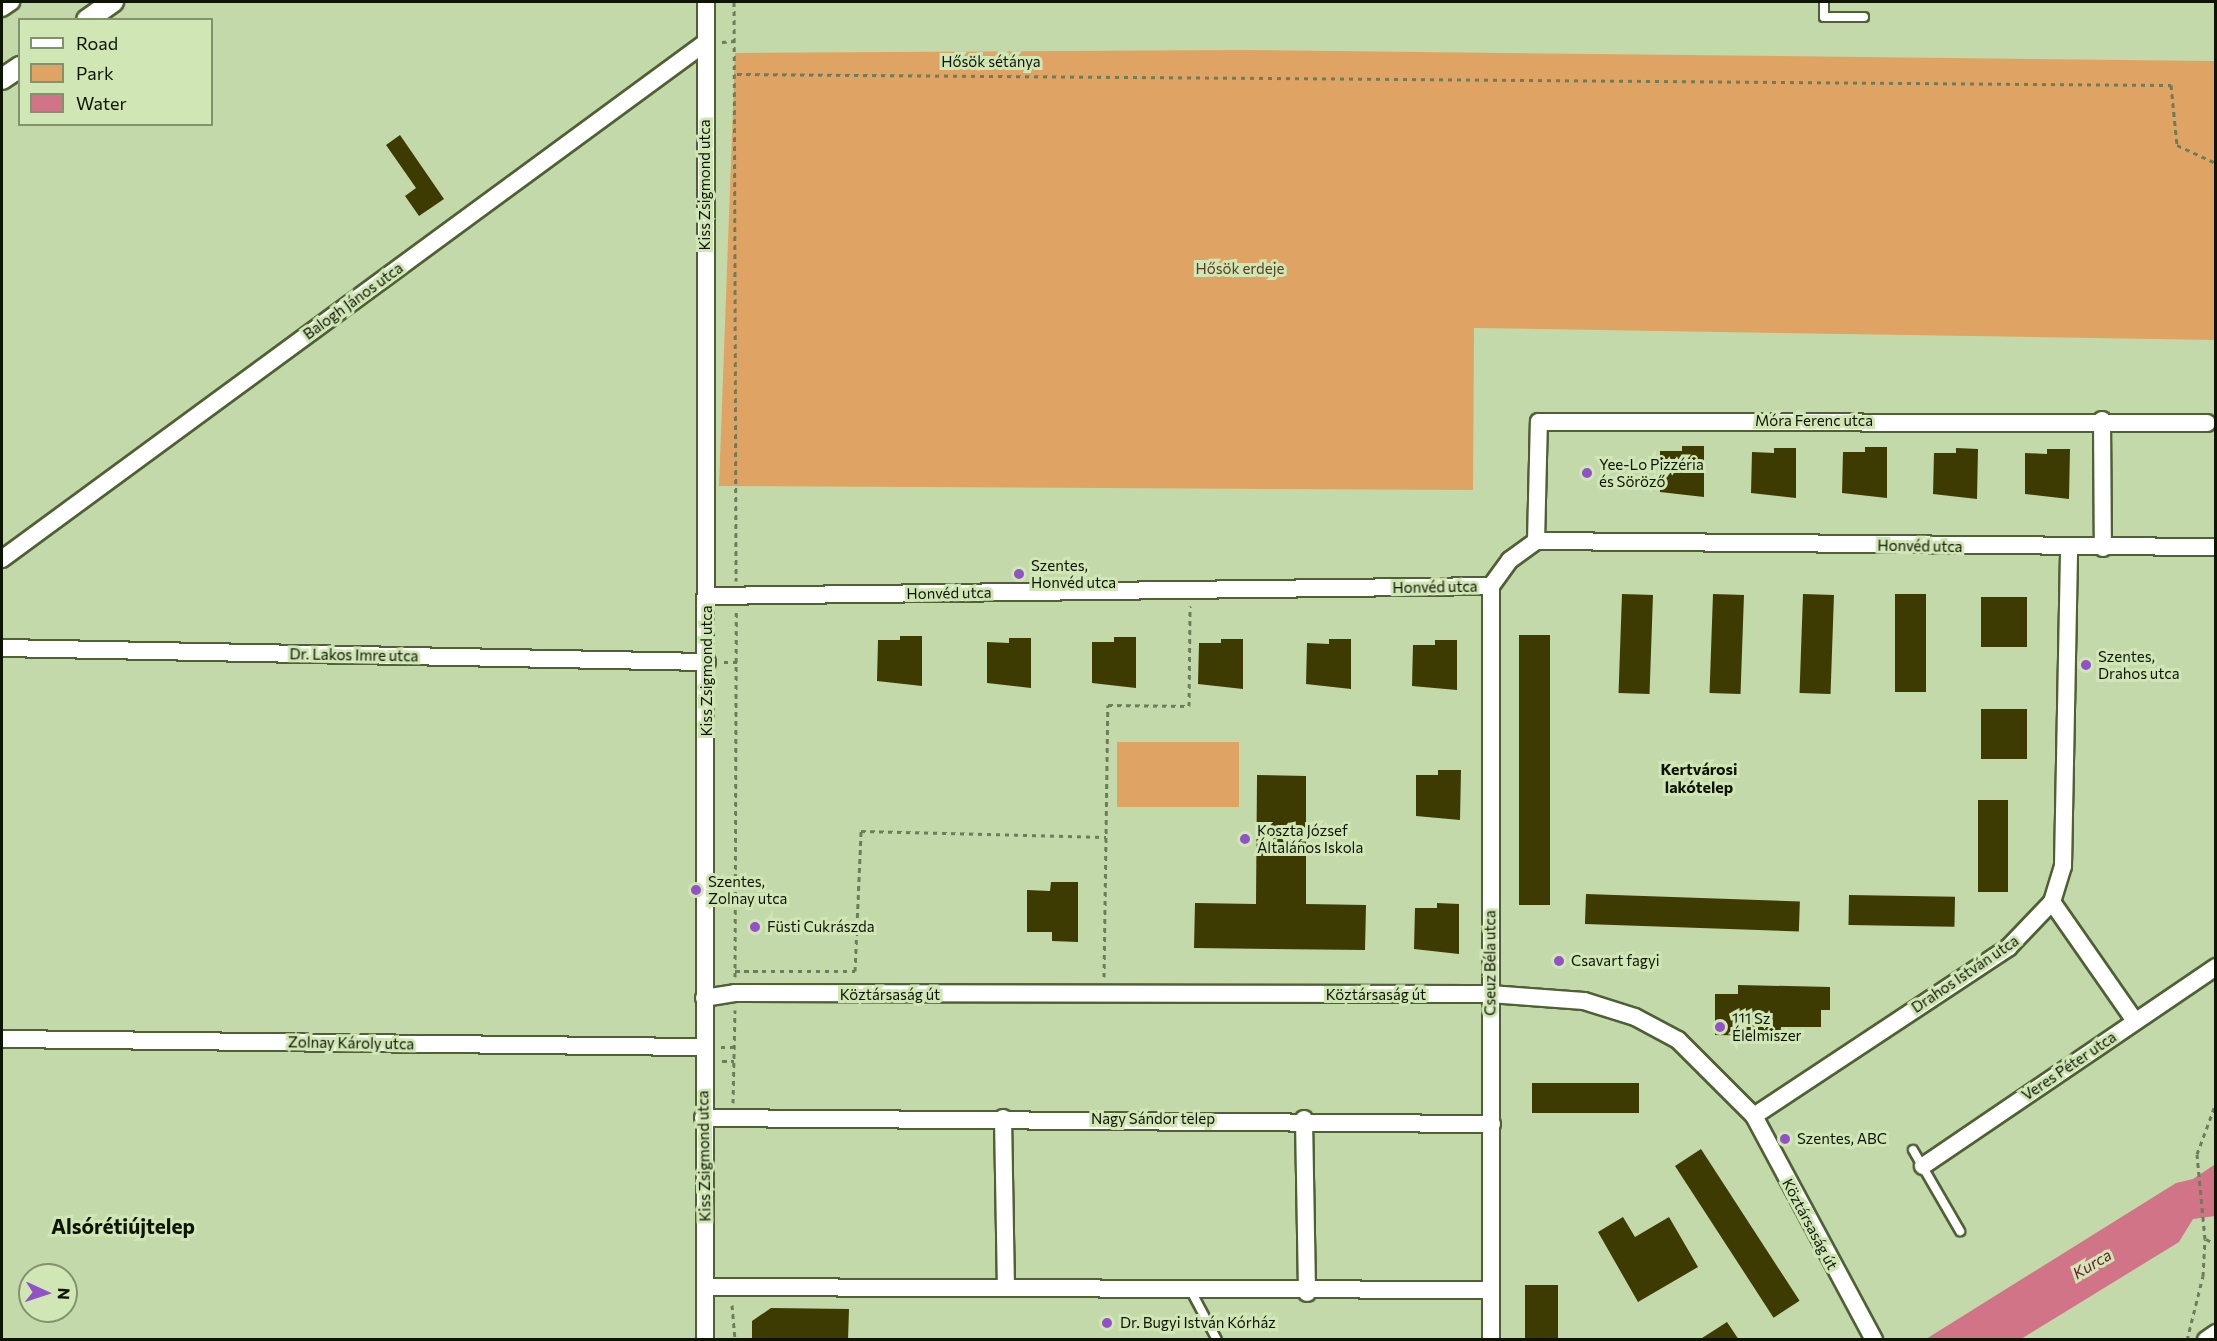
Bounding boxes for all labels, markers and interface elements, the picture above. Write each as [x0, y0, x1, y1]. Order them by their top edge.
legend [18, 18, 213, 126]
text: Road [76, 32, 118, 54]
street label: Hősök sétánya [941, 53, 1041, 71]
text: Park [76, 62, 114, 84]
text: Water [76, 92, 127, 114]
street label: Kiss Zsigmond utca [696, 119, 714, 251]
street label: Balogh János utca [300, 259, 406, 343]
park label: Hősök erdeje [1196, 260, 1284, 278]
street label: Móra Ferenc utca [1755, 412, 1873, 430]
place label: Yee-Lo Pizzéria és Söröző [1599, 455, 1704, 490]
marker: Yee-Lo Pizzéria és Söröző [1580, 466, 1594, 480]
street label: Honvéd utca [1877, 536, 1963, 556]
place label: Szentes, Honvéd utca [1031, 556, 1116, 591]
marker: Szentes, Honvéd utca [1012, 567, 1026, 581]
street label: Honvéd utca [1392, 577, 1478, 597]
street label: Honvéd utca [906, 583, 992, 603]
street label: Kiss Zsigmond utca [698, 605, 716, 737]
street label: Dr. Lakos Imre utca [289, 645, 419, 665]
place label: Szentes, Drahos utca [2098, 647, 2180, 682]
marker: Szentes, Drahos utca [2079, 658, 2093, 672]
district label: Kertvárosi lakótelep [1661, 759, 1737, 797]
place label: Koszta József Általános Iskola [1257, 821, 1363, 856]
marker: Koszta József Általános Iskola [1238, 832, 1252, 846]
place label: Szentes, Zolnay utca [708, 872, 787, 907]
marker: Szentes, Zolnay utca [689, 883, 703, 897]
street label: Cseuz Béla utca [1481, 910, 1499, 1016]
place label: Füsti Cukrászda [767, 918, 875, 936]
marker: Füsti Cukrászda [748, 920, 762, 934]
street label: Drahos István utca [1908, 931, 2022, 1017]
place label: Csavart fagyi [1571, 952, 1660, 970]
marker: Csavart fagyi [1552, 954, 1566, 968]
street label: Köztársaság út [840, 986, 940, 1004]
street label: Köztársaság út [1326, 986, 1426, 1004]
place label: 111 Sz Élelmiszer [1732, 1009, 1802, 1044]
marker: 111 Sz Élelmiszer [1713, 1020, 1727, 1034]
street label: Veres Péter utca [2018, 1028, 2120, 1104]
street label: Zolnay Károly utca [288, 1033, 414, 1053]
street label: Kiss Zsigmond utca [694, 1090, 714, 1222]
street label: Nagy Sándor telep [1091, 1110, 1215, 1128]
place label: Szentes, ABC [1797, 1130, 1887, 1148]
marker: Szentes, ABC [1778, 1132, 1792, 1146]
street label: Köztársaság út [1778, 1175, 1842, 1273]
district label: Alsórétiújtelep [51, 1213, 195, 1239]
water label: Kurca [2069, 1245, 2115, 1283]
north arrow [18, 1263, 78, 1323]
text: N [55, 1287, 74, 1300]
marker: Dr. Bugyi István Kórház [1098, 1314, 1116, 1332]
place label: Dr. Bugyi István Kórház [1120, 1314, 1276, 1332]

